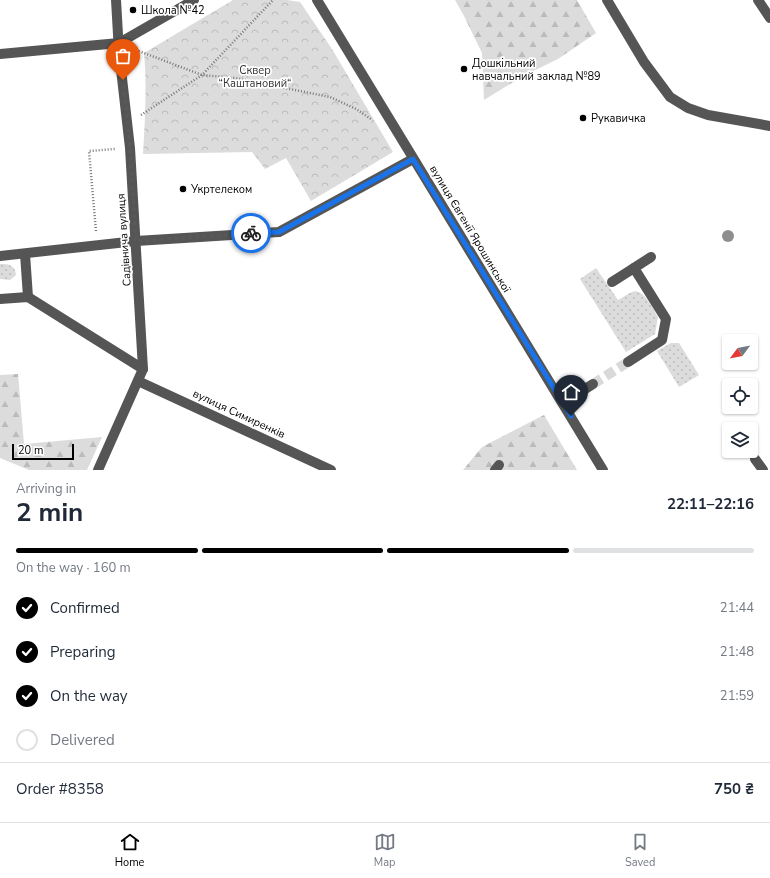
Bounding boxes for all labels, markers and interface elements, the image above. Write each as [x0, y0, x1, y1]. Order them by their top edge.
place label: Школа №42 [141, 3, 205, 18]
marker: Школа №42 [128, 5, 138, 15]
pin [106, 39, 140, 80]
icon: bag [112, 45, 134, 67]
place label: Дошкільний навчальний заклад №89 [472, 56, 601, 84]
park label: Сквер “Каштановий“ [219, 63, 291, 91]
marker: Дошкільний навчальний заклад №89 [459, 64, 469, 74]
place label: Рукавичка [591, 111, 646, 126]
marker: Рукавичка [578, 113, 588, 123]
street label: вулиця Євгенії Ярошинської [426, 163, 514, 296]
place label: Укртелеком [190, 182, 252, 197]
marker: Укртелеком [178, 184, 188, 194]
street label: Садівнича вулиця [113, 193, 135, 287]
courier [231, 213, 271, 253]
icon: bike [240, 222, 262, 244]
north arrow [722, 334, 758, 370]
map controls [722, 334, 758, 458]
pin [554, 375, 588, 416]
button: locate [722, 378, 758, 414]
icon: home [560, 381, 582, 403]
street label: вулиця Симиренків [190, 386, 288, 442]
button: layers [722, 422, 758, 458]
scale bar [12, 442, 74, 461]
text: 20 m [18, 443, 43, 458]
text: Arriving in [16, 480, 76, 498]
text: 22:11–22:16 [667, 494, 754, 514]
text: 2 min [16, 495, 83, 530]
text: On the way · 160 m [16, 559, 131, 577]
icon: check [16, 597, 38, 619]
text: Confirmed [50, 598, 120, 618]
text: 21:44 [720, 599, 754, 617]
icon: check [16, 641, 38, 663]
text: Preparing [50, 642, 115, 662]
text: 21:48 [720, 643, 754, 661]
icon: check [16, 685, 38, 707]
text: On the way [50, 686, 128, 706]
text: 21:59 [720, 687, 754, 705]
text: Delivered [50, 730, 115, 750]
text: Order #8358 [16, 779, 104, 799]
text: 750 ₴ [714, 779, 754, 799]
tab: Home [115, 831, 144, 870]
tab: Map [374, 831, 396, 870]
tab: Saved [625, 831, 655, 870]

